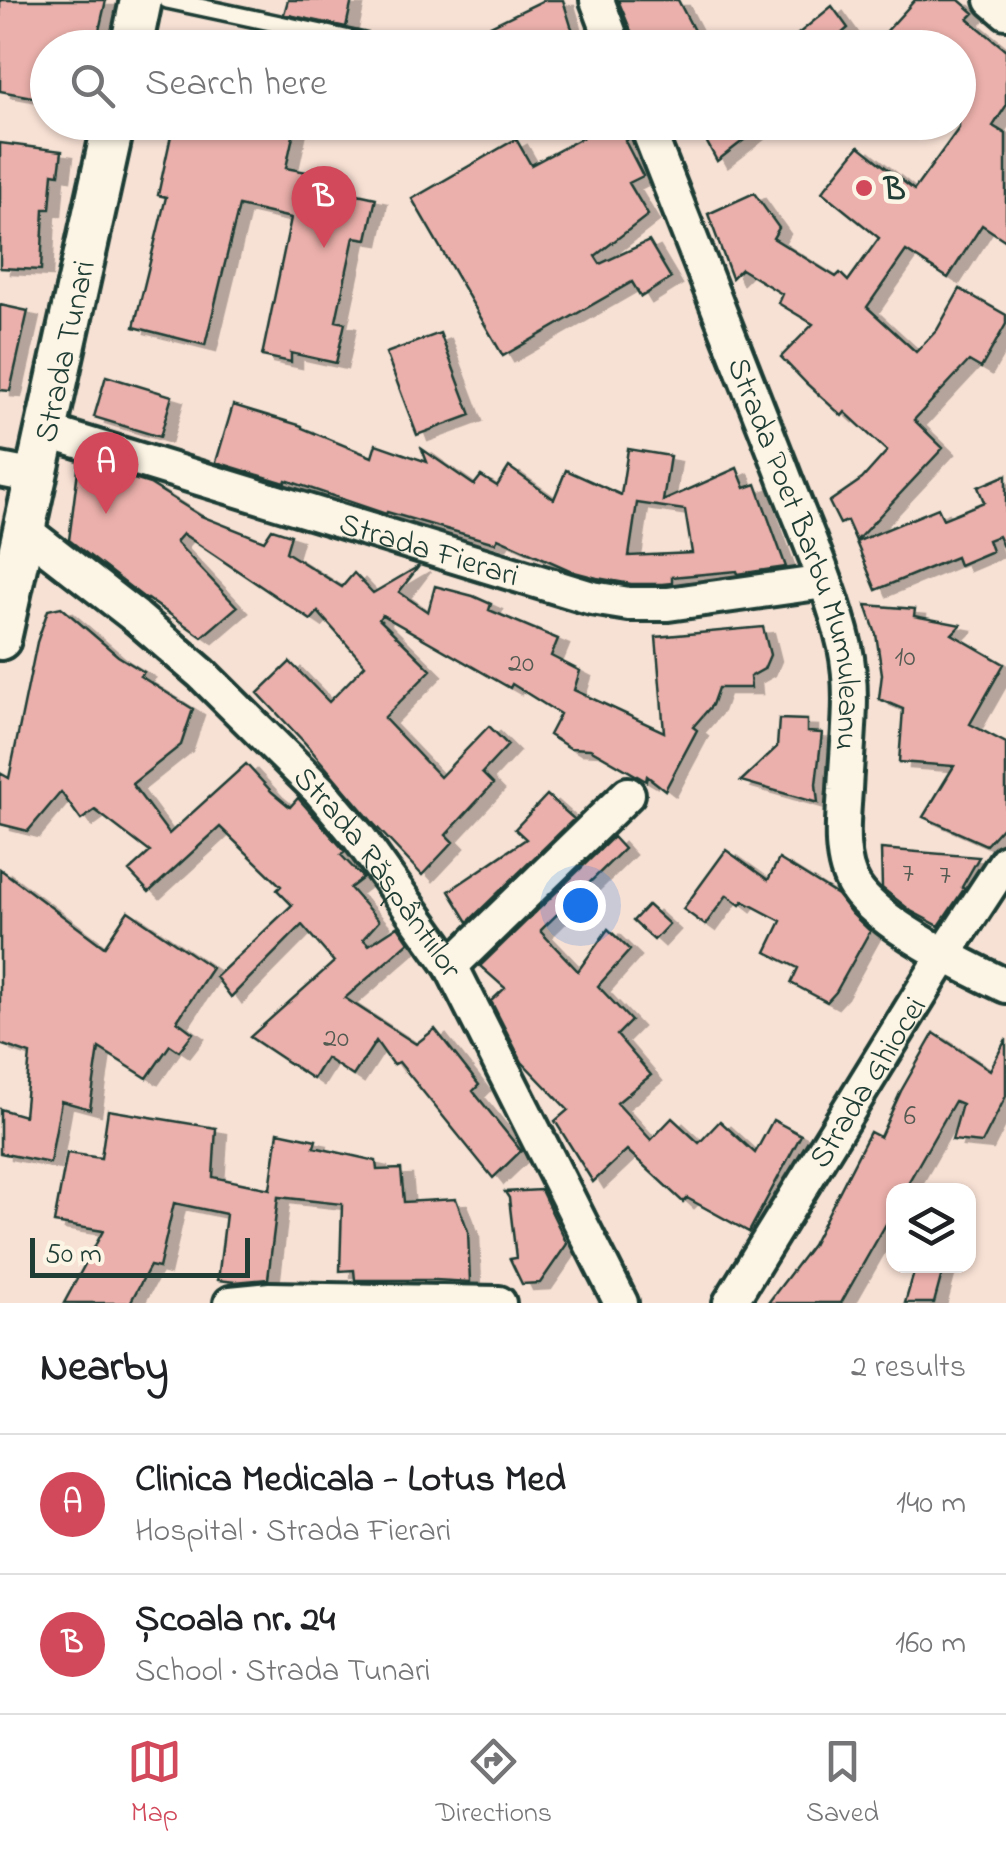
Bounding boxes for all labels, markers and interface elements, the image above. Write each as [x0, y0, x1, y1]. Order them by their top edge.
search box [30, 30, 976, 140]
text: Search here [145, 57, 327, 113]
icon: search [65, 58, 120, 113]
pin: B [292, 166, 356, 248]
place label: B [882, 168, 906, 215]
marker: B [853, 177, 875, 199]
street label: Strada Tunari [24, 256, 110, 447]
street label: Strada Poet Barbu Mumuleanu [713, 351, 870, 752]
pin: A [74, 432, 138, 514]
street label: Strada Fierari [333, 502, 524, 601]
house number: 10 [894, 638, 916, 679]
house number: 20 [508, 644, 534, 685]
street label: Strada Răspântiilor [281, 757, 473, 987]
house number: 7 [902, 854, 914, 895]
house number: 7 [939, 856, 951, 897]
your location [555, 880, 606, 931]
street label: Strada Ghiocei [799, 989, 940, 1178]
house number: 20 [323, 1019, 349, 1060]
house number: 6 [904, 1097, 916, 1138]
map controls [886, 1183, 976, 1273]
button: layers [886, 1183, 976, 1273]
scale bar [30, 1233, 250, 1278]
text: 50 m [45, 1235, 102, 1276]
text: Nearby [40, 1338, 168, 1399]
text: 2 results [851, 1345, 966, 1392]
text: Clinica Medicala - Lotus Med [135, 1453, 566, 1509]
text: A [63, 1481, 82, 1528]
text: 140 m [896, 1481, 966, 1528]
text: Hospital · Strada Fierari [135, 1509, 451, 1556]
text: Școala nr. 24 [135, 1593, 335, 1649]
text: B [62, 1621, 83, 1668]
text: 160 m [895, 1621, 966, 1668]
text: School · Strada Tunari [135, 1649, 431, 1696]
tab: Map [127, 1734, 182, 1835]
tab: Directions [436, 1734, 552, 1835]
tab: Saved [806, 1734, 879, 1835]

